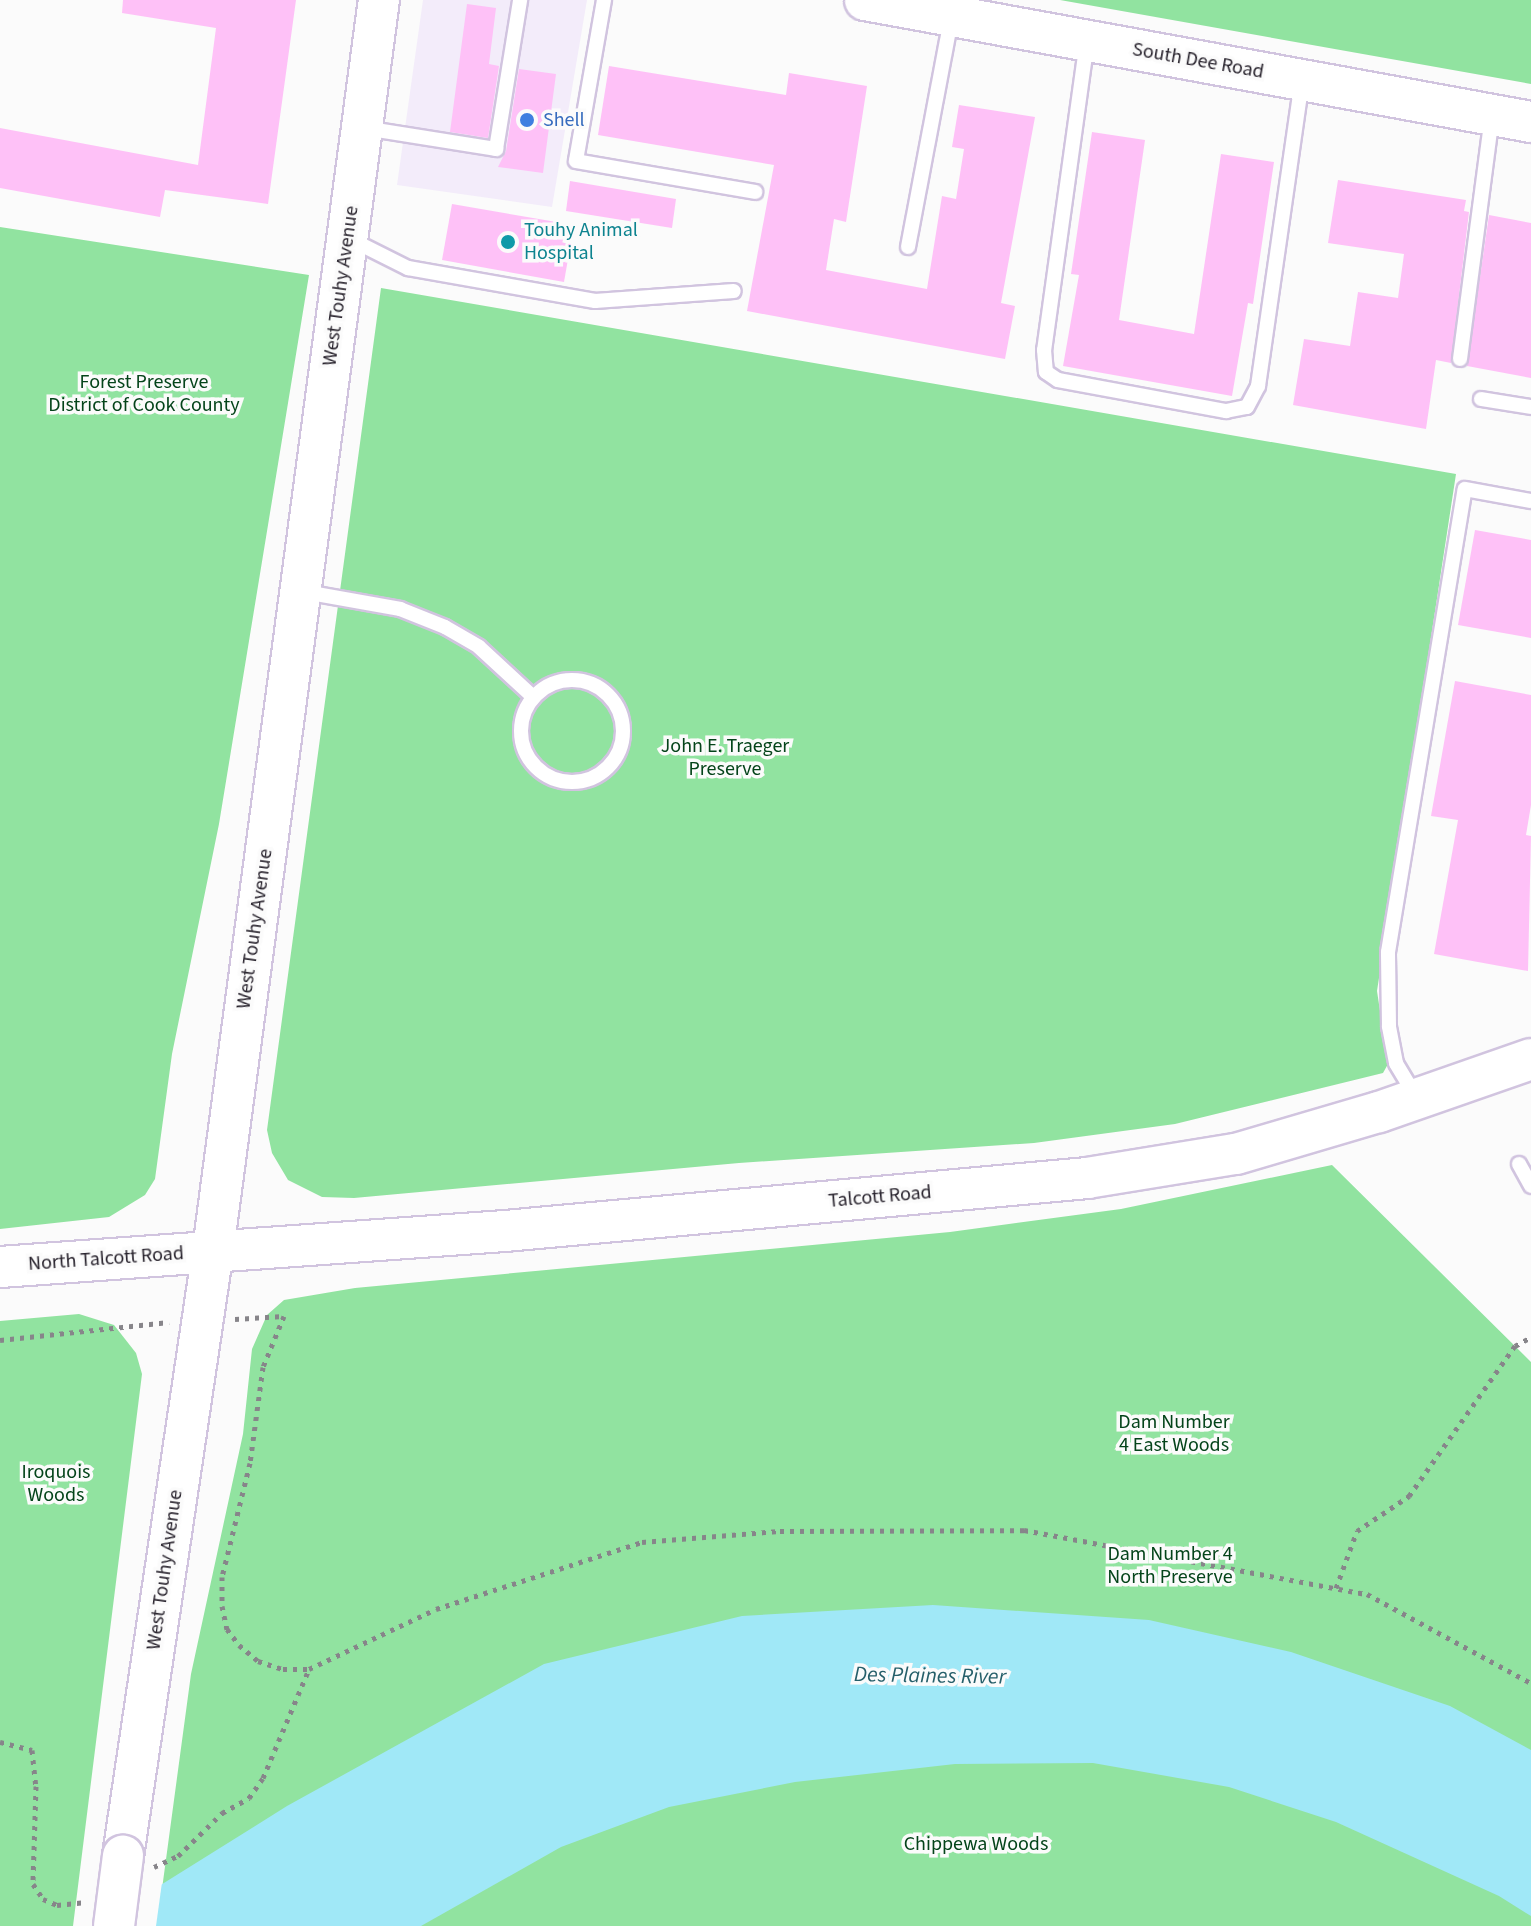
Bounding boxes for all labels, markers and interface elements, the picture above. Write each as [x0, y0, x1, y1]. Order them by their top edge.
street label: South Dee Road [1130, 38, 1266, 84]
place label: Shell [543, 108, 585, 132]
marker: Shell [518, 111, 536, 129]
street label: West Touhy Avenue [318, 204, 364, 368]
place label: Touhy Animal Hospital [524, 218, 638, 265]
marker: Touhy Animal Hospital [499, 233, 517, 251]
park label: Forest Preserve District of Cook County [48, 370, 240, 417]
park label: John E. Traeger Preserve [661, 734, 789, 781]
street label: West Touhy Avenue [232, 847, 278, 1011]
street label: Talcott Road [827, 1181, 933, 1213]
street label: North Talcott Road [27, 1242, 185, 1276]
park label: Dam Number 4 East Woods [1118, 1410, 1230, 1457]
park label: Iroquois Woods [22, 1460, 90, 1507]
street label: West Touhy Avenue [142, 1488, 188, 1652]
park label: Dam Number 4 North Preserve [1107, 1542, 1233, 1589]
water label: Des Plaines River [854, 1661, 1006, 1691]
park label: Chippewa Woods [904, 1832, 1048, 1856]

